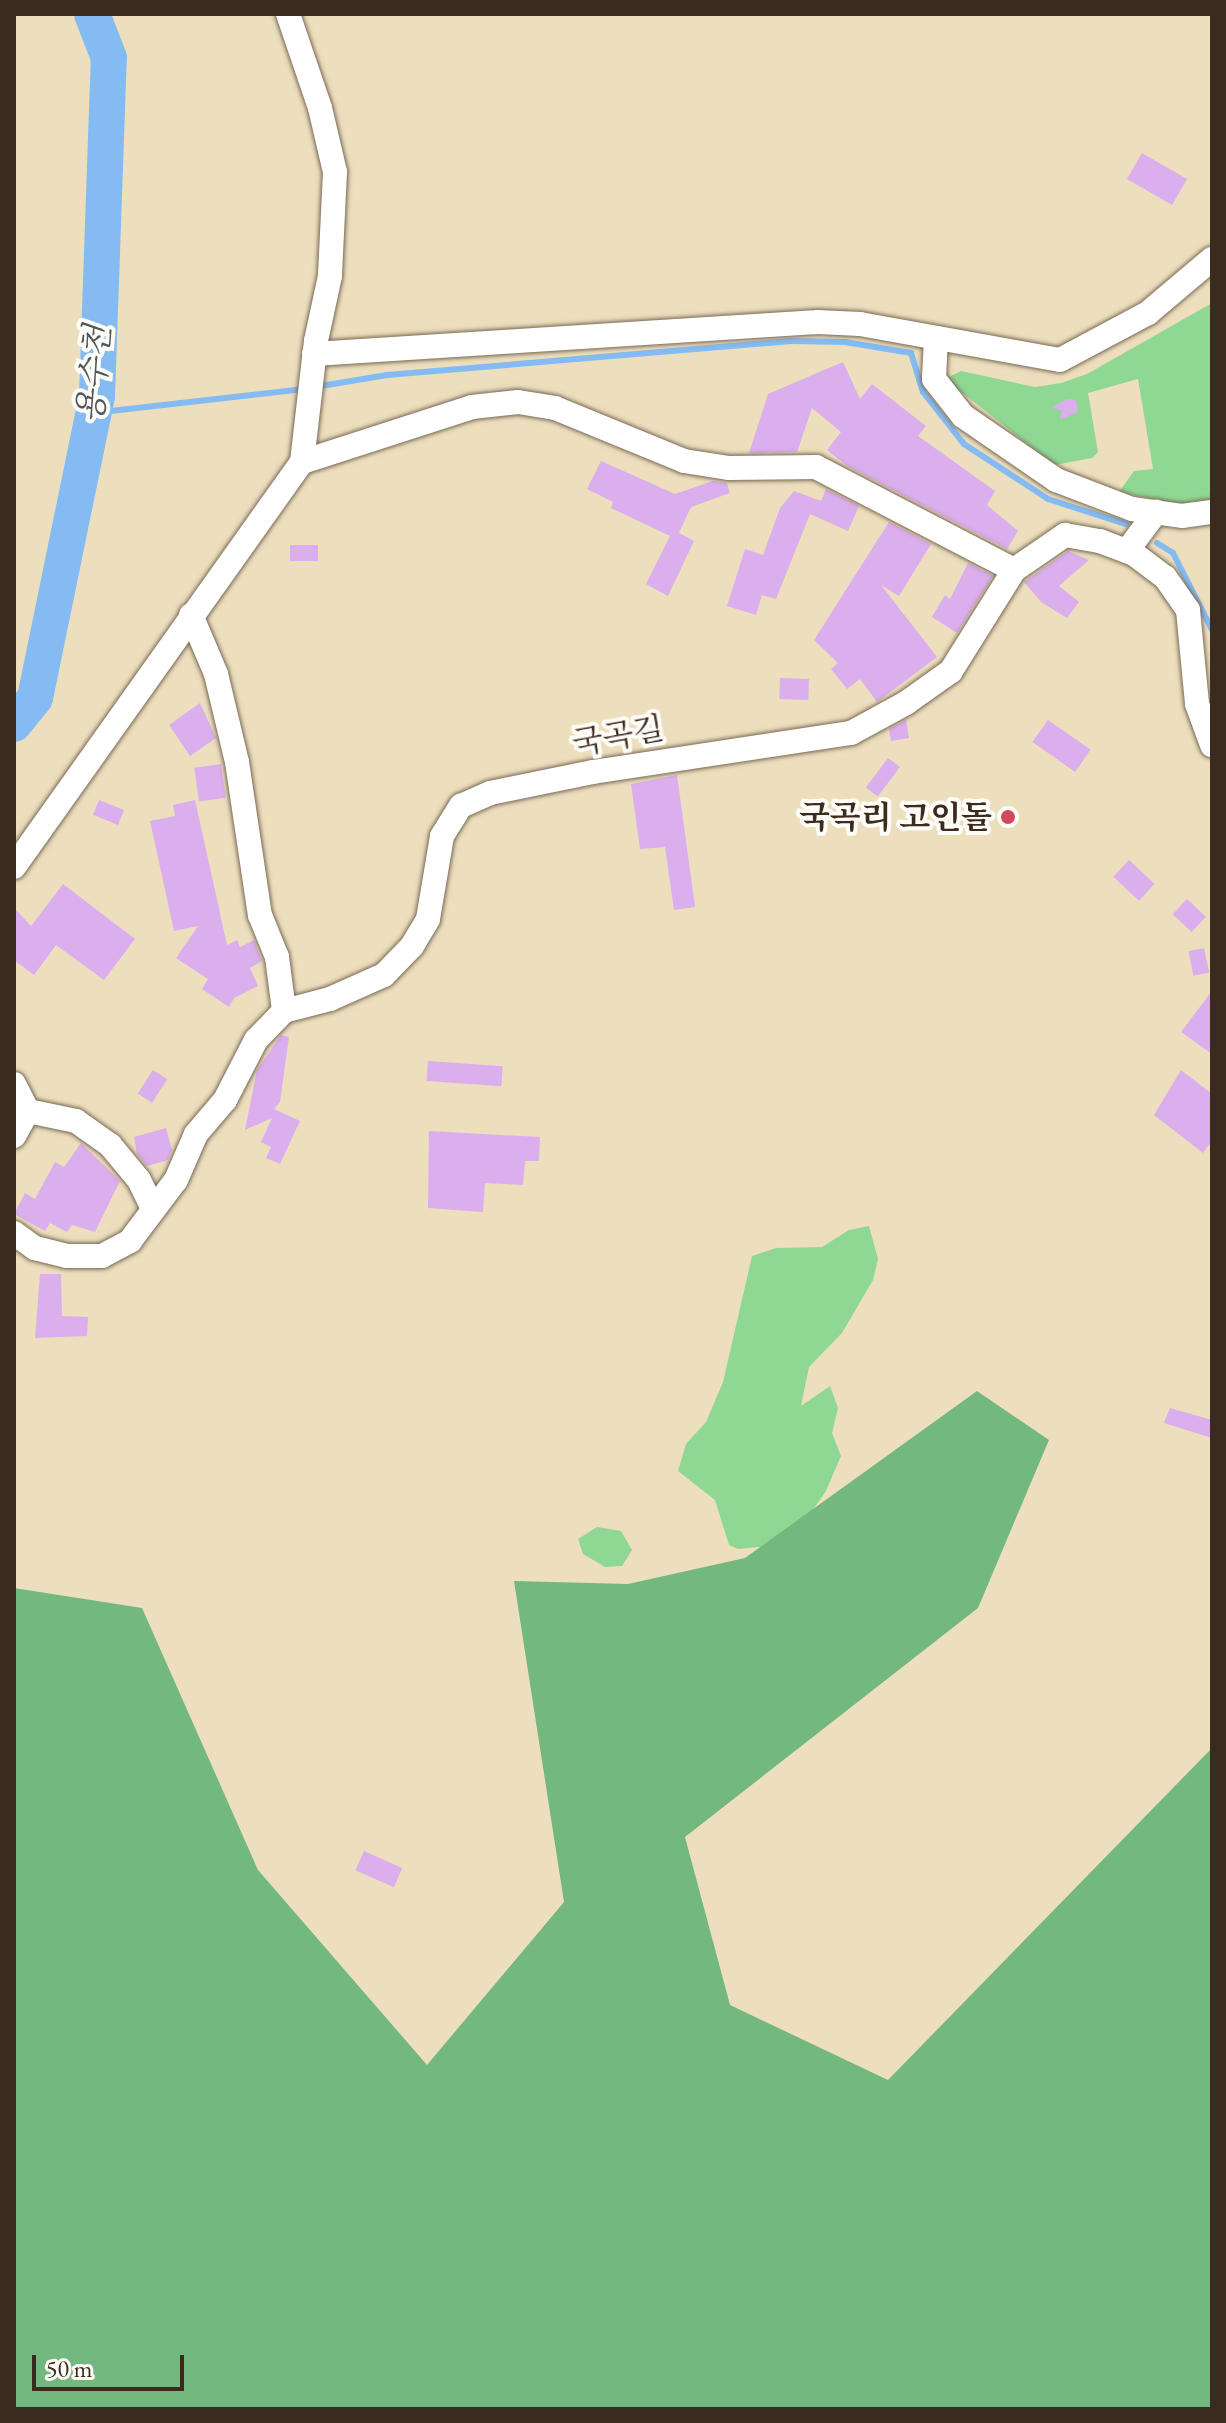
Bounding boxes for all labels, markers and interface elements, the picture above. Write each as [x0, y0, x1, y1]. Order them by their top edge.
water label: 용수천 [69, 323, 119, 425]
street label: 국곡길 [569, 709, 667, 763]
place label: 국곡리 고인돌 [799, 798, 992, 836]
marker: 국곡리 고인돌 [999, 808, 1017, 826]
scale bar [36, 2339, 188, 2389]
text: 50 m [46, 2353, 93, 2384]

